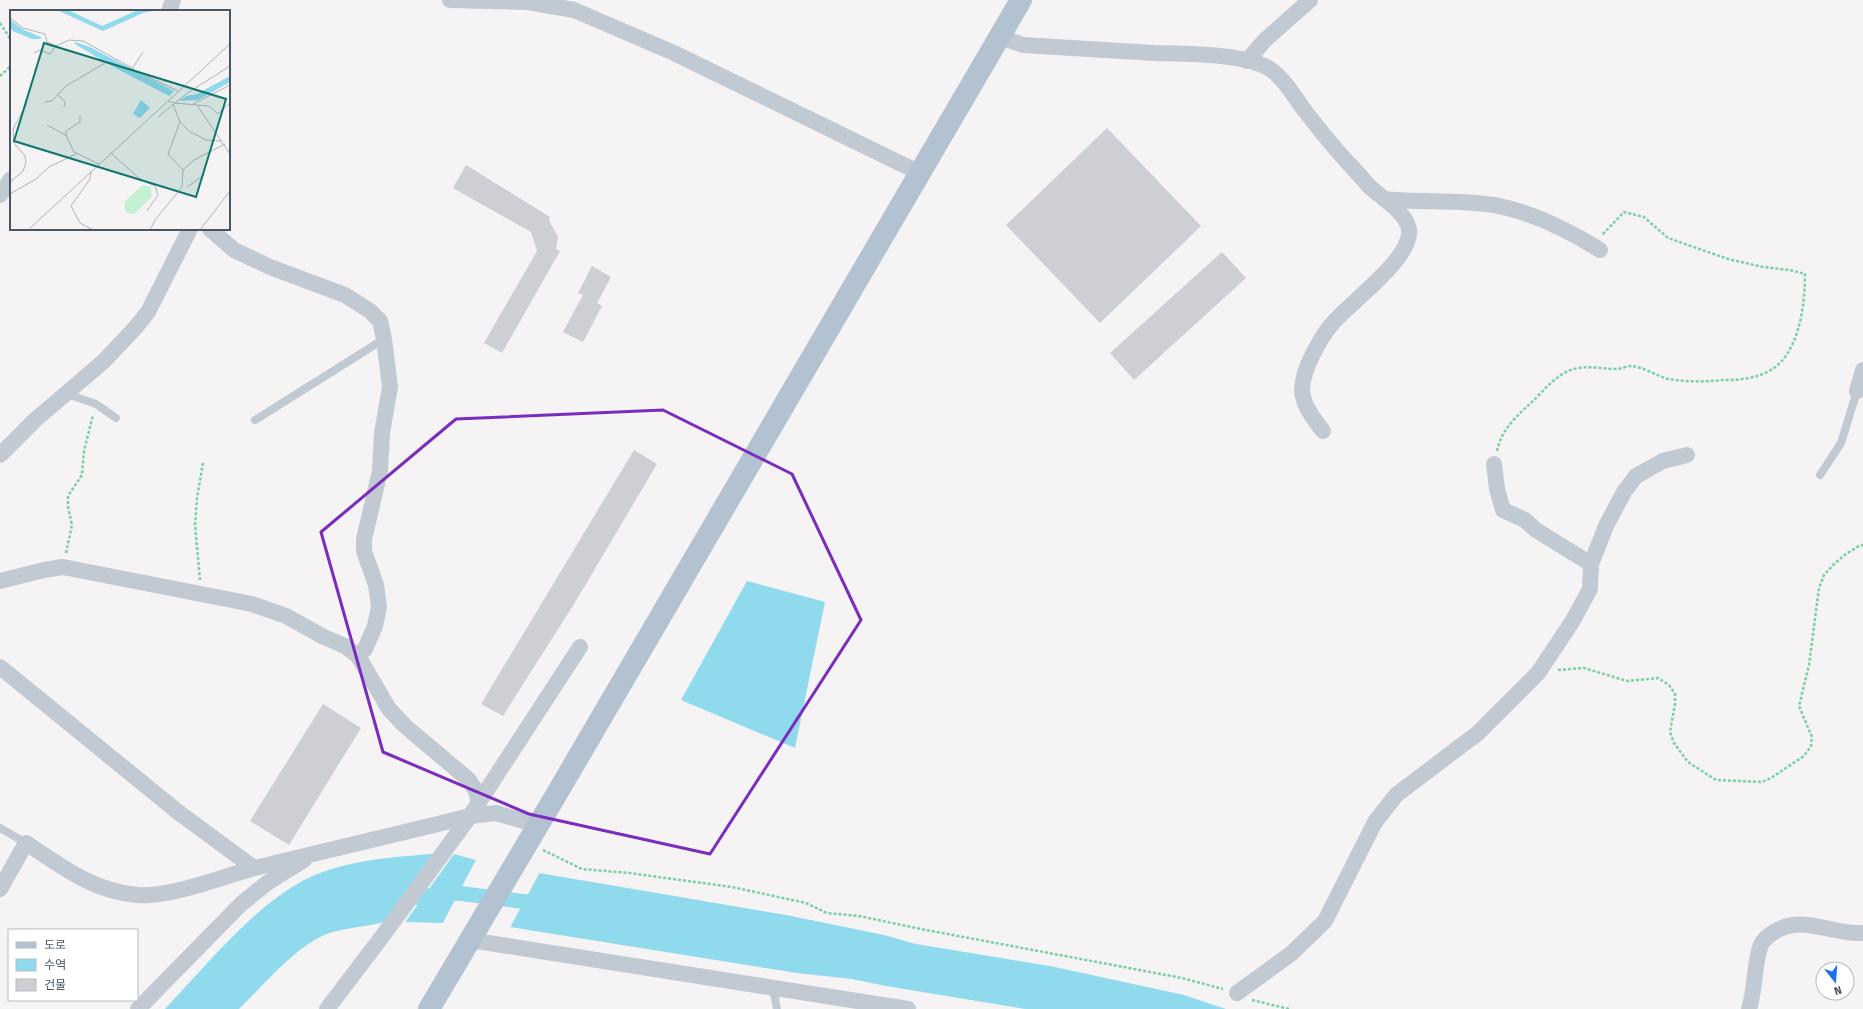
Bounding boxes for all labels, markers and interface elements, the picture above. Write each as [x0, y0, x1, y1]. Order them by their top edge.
inset map [10, 10, 230, 230]
legend [8, 929, 138, 1001]
text: 도로 [44, 938, 66, 952]
text: 수역 [44, 958, 66, 972]
north arrow [1815, 961, 1855, 1001]
text: 건물 [44, 978, 66, 992]
text: N [1832, 983, 1843, 997]

